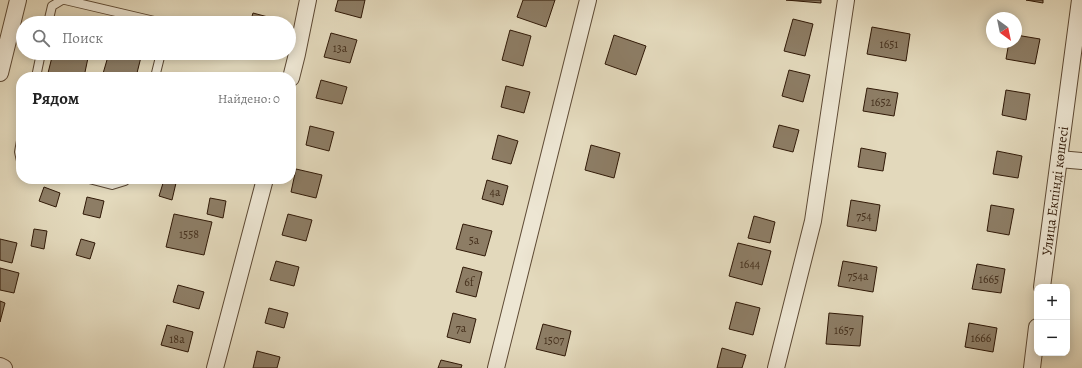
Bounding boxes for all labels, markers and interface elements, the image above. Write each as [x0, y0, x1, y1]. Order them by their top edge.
north arrow [986, 12, 1022, 48]
search box [16, 16, 296, 60]
icon: search [30, 27, 52, 49]
text: Поиск [62, 28, 103, 48]
house number: 1651 [880, 36, 898, 52]
house number: 13а [333, 40, 348, 56]
text: Рядом [32, 87, 79, 110]
text: Найдено: 0 [218, 90, 280, 107]
house number: 1652 [871, 94, 892, 110]
street label: Улица Екпінді көшесі [1037, 125, 1073, 257]
house number: 4а [490, 184, 501, 200]
house number: 754 [856, 208, 872, 224]
house number: 1558 [179, 226, 199, 242]
house number: 5а [469, 232, 480, 248]
house number: 1644 [740, 256, 761, 272]
house number: 754а [847, 268, 869, 284]
house number: 1665 [979, 271, 999, 287]
house number: 6f [464, 274, 476, 290]
map controls [1034, 284, 1070, 356]
button: + [1034, 284, 1070, 320]
house number: 7а [456, 320, 467, 336]
button: − [1034, 320, 1070, 356]
house number: 1657 [834, 322, 855, 338]
house number: 1666 [971, 330, 992, 346]
house number: 18а [169, 331, 185, 347]
house number: 1507 [544, 332, 565, 348]

